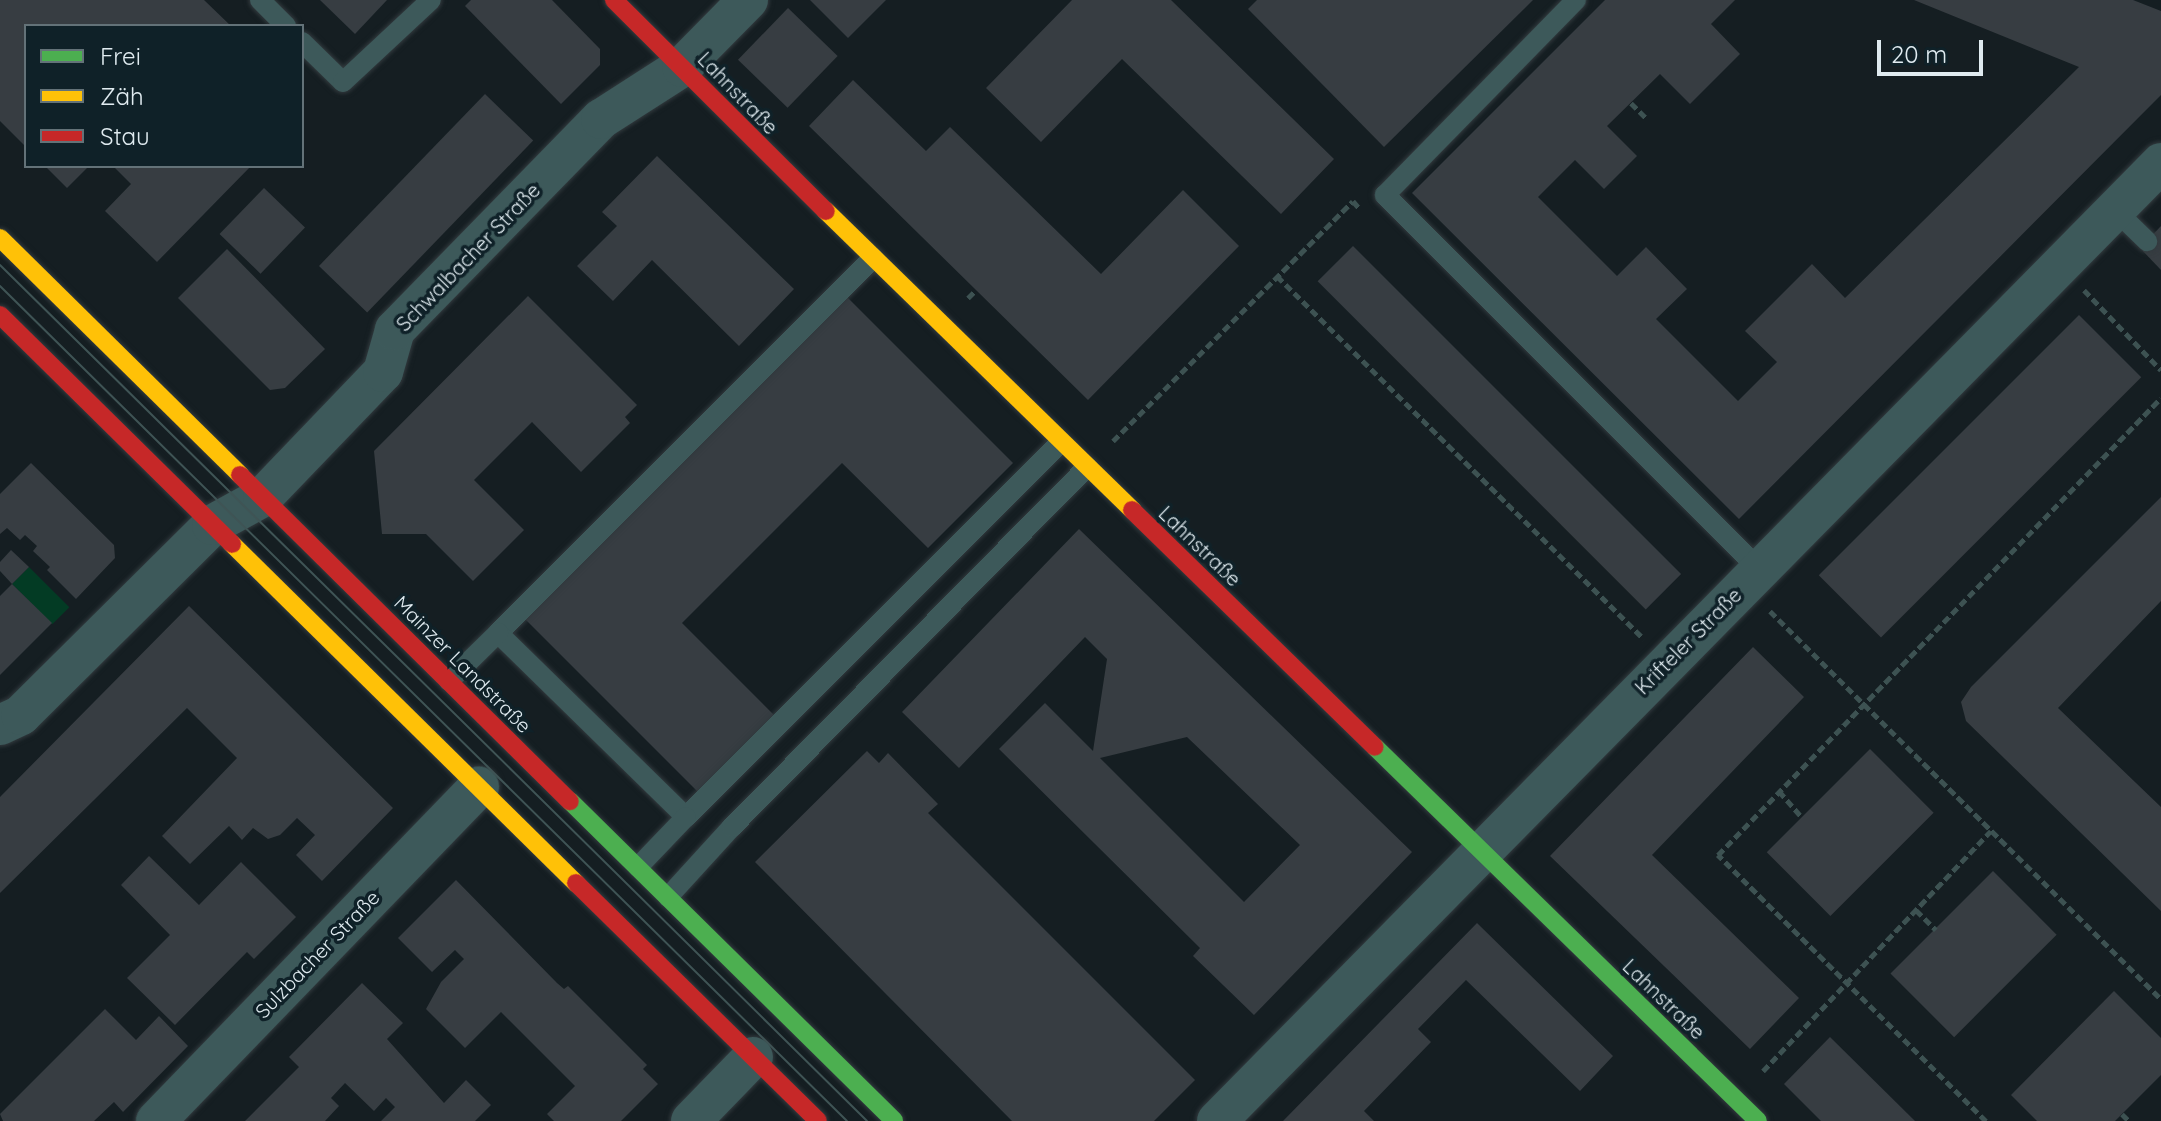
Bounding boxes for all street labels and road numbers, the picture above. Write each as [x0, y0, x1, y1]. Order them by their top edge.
street label: Lahnstraße [693, 47, 783, 139]
street label: Schwalbacher Straße [391, 178, 545, 336]
street label: Lahnstraße [1154, 501, 1246, 591]
street label: Krifteler Straße [1630, 583, 1746, 699]
street label: Mainzer Landstraße [389, 590, 537, 738]
street label: Sulzbacher Straße [250, 885, 384, 1023]
street label: Lahnstraße [1618, 954, 1710, 1044]

